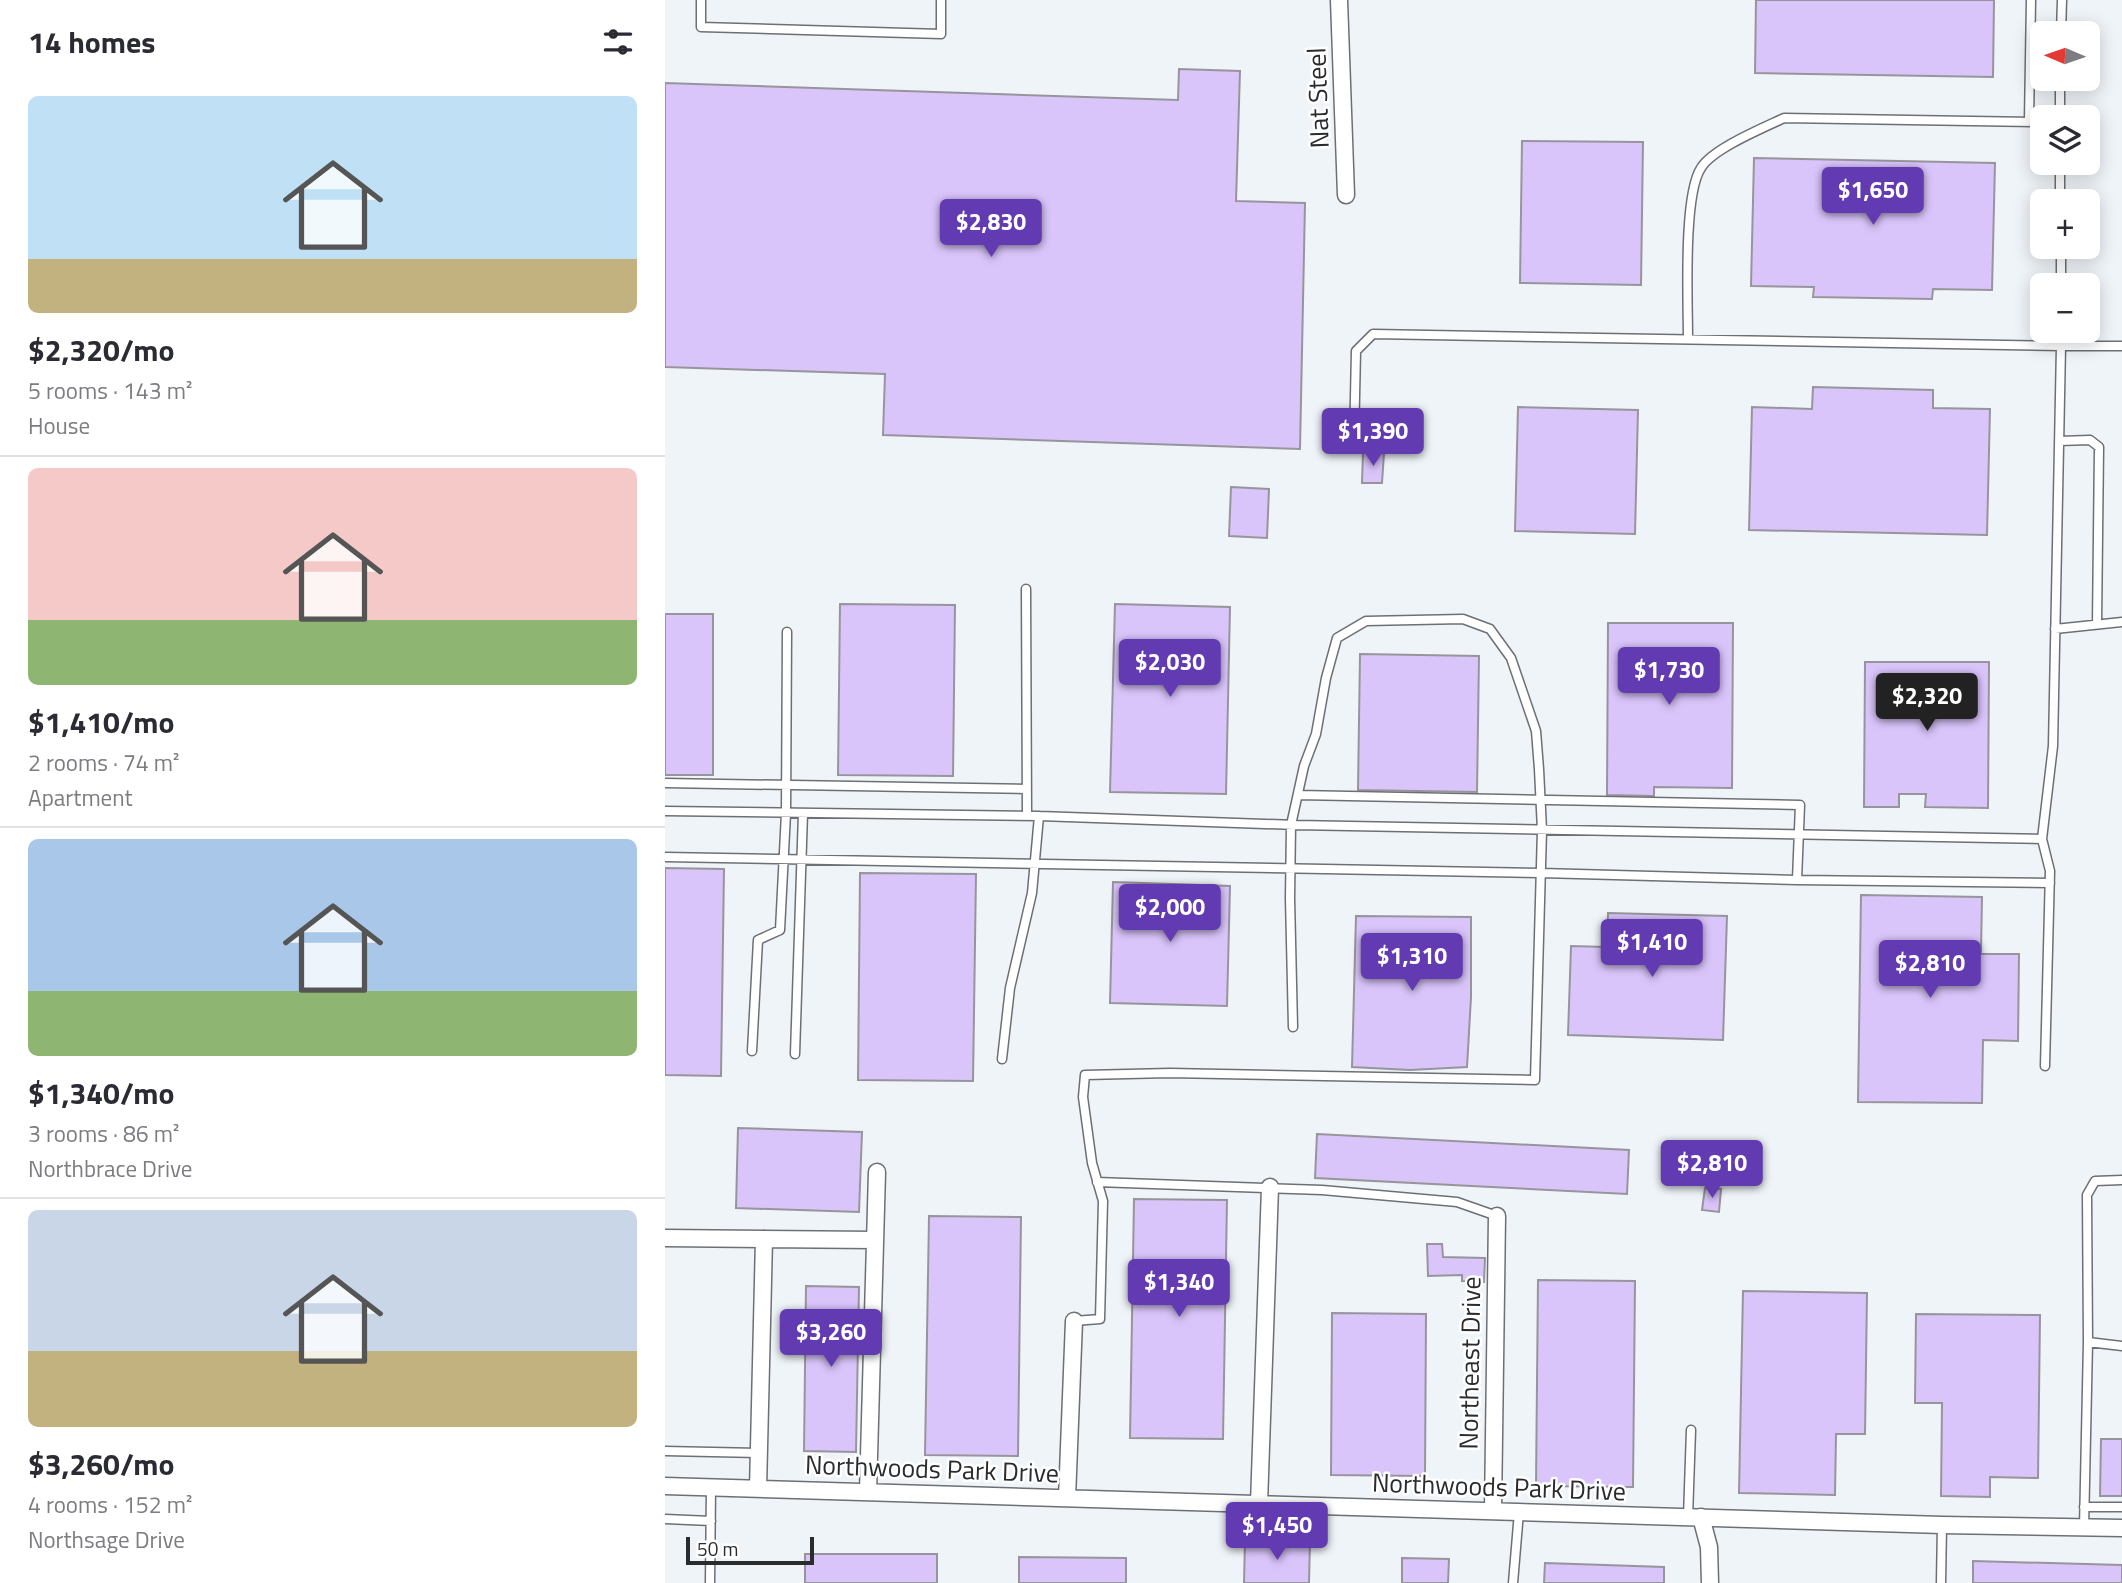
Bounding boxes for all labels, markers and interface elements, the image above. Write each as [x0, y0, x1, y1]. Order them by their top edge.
text: 14 homes [28, 19, 155, 65]
north arrow [2030, 21, 2100, 91]
map controls [2030, 21, 2100, 343]
icon: filters [599, 23, 637, 61]
street label: Nat Steel [1296, 47, 1339, 149]
button: layers [2030, 105, 2100, 175]
icon: home [270, 142, 396, 268]
pin: $1,650 [1816, 168, 1930, 227]
text: $1,650 [1838, 172, 1908, 207]
button: + [2030, 189, 2100, 259]
pin: $2,830 [934, 200, 1048, 259]
text: $2,830 [956, 204, 1026, 239]
button: − [2030, 273, 2100, 343]
text: $2,320/mo [28, 327, 174, 373]
text: 5 rooms · 143 m² [28, 373, 192, 408]
text: House [28, 408, 90, 443]
pin: $1,390 [1316, 408, 1430, 468]
text: $1,390 [1338, 413, 1408, 448]
icon: home [270, 514, 396, 640]
pin: $2,030 [1113, 640, 1227, 699]
text: $2,030 [1135, 644, 1205, 679]
pin: $1,730 [1612, 648, 1726, 707]
text: $1,730 [1634, 652, 1704, 687]
pin: $2,320 [1870, 674, 1984, 733]
text: $2,320 [1892, 678, 1962, 713]
text: $1,410/mo [28, 699, 174, 745]
text: 2 rooms · 74 m² [28, 745, 179, 780]
text: Apartment [28, 780, 133, 815]
pin: $2,000 [1113, 884, 1227, 944]
icon: home [270, 885, 396, 1011]
text: $2,000 [1135, 889, 1205, 924]
pin: $1,410 [1595, 920, 1709, 979]
text: $1,410 [1617, 924, 1687, 959]
pin: $1,310 [1355, 934, 1469, 993]
text: $1,310 [1377, 938, 1447, 973]
pin: $2,810 [1873, 940, 1987, 1000]
text: $2,810 [1895, 945, 1965, 980]
text: $1,340/mo [28, 1070, 174, 1116]
text: 3 rooms · 86 m² [28, 1116, 179, 1151]
pin: $2,810 [1655, 1140, 1769, 1200]
text: $2,810 [1677, 1145, 1747, 1180]
text: Northbrace Drive [28, 1151, 192, 1186]
icon: home [270, 1256, 396, 1382]
pin: $1,340 [1122, 1260, 1236, 1319]
text: $1,340 [1144, 1264, 1214, 1299]
street label: Northeast Drive [1448, 1276, 1491, 1450]
pin: $3,260 [774, 1310, 888, 1369]
text: $3,260 [796, 1314, 866, 1349]
text: $3,260/mo [28, 1441, 174, 1487]
street label: Northwoods Park Drive [804, 1445, 1060, 1492]
street label: Northwoods Park Drive [1371, 1463, 1627, 1510]
text: 4 rooms · 152 m² [28, 1487, 192, 1522]
pin: $1,450 [1220, 1502, 1334, 1562]
text: $1,450 [1242, 1507, 1312, 1542]
text: Northsage Drive [28, 1522, 185, 1557]
scale bar [686, 1534, 814, 1566]
text: 50 m [697, 1534, 738, 1563]

